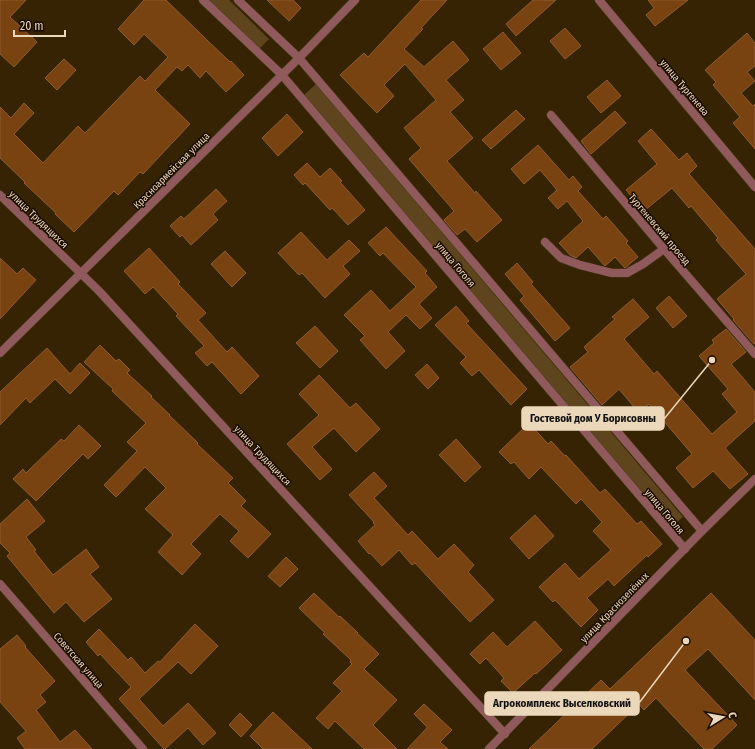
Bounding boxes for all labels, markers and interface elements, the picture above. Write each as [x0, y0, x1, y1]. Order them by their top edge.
scale bar [14, 12, 65, 38]
text: 20 m [20, 19, 44, 33]
street label: улица Тургенева [657, 57, 711, 118]
street label: Красноармейская улица [131, 130, 212, 211]
street label: улица Трудящихся [6, 188, 70, 251]
street label: Тургеневский проезд [626, 191, 693, 268]
street label: улица Гоголя [433, 240, 478, 290]
callout: Гостевой дом У Борисовны [522, 407, 664, 430]
text: Гостевой дом У Борисовны [530, 412, 656, 425]
street label: улица Трудящихся [231, 423, 293, 488]
street label: улица Гоголя [642, 487, 687, 537]
street label: улица Краснозелёных [578, 570, 652, 645]
street label: Советская улица [51, 630, 106, 691]
callout: Агрокомплекс Выселковский [485, 692, 639, 715]
text: Агрокомплекс Выселковский [492, 697, 631, 710]
north arrow [703, 697, 743, 737]
text: С [725, 711, 739, 719]

